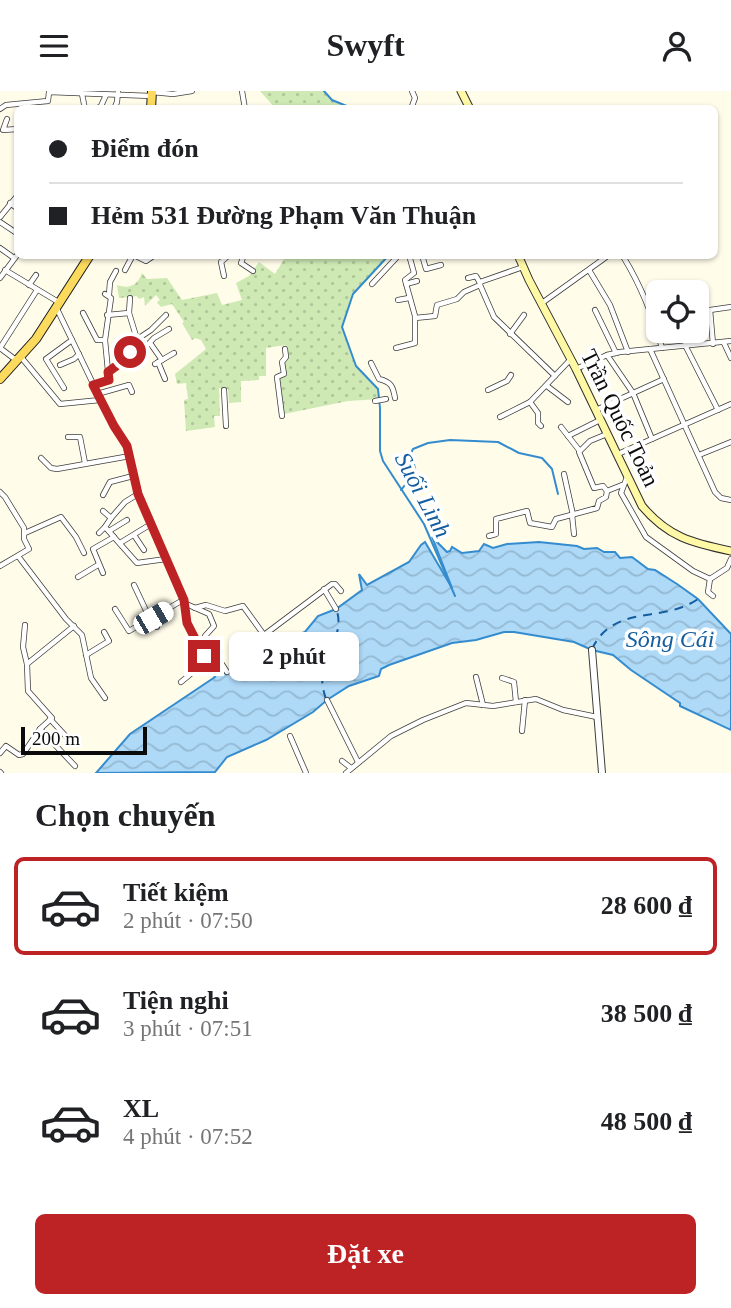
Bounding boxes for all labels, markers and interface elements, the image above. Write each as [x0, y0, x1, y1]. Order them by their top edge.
icon: menu [35, 27, 73, 65]
text: Swyft [326, 27, 405, 63]
icon: person [658, 27, 696, 65]
text: Điểm đón [91, 134, 199, 163]
text: Hẻm 531 Đường Phạm Văn Thuận [91, 201, 476, 230]
map controls [646, 280, 709, 343]
button: locate [646, 280, 709, 343]
route start [114, 336, 146, 368]
street label: Trần Quốc Toản [576, 345, 664, 491]
water label: Suối Linh [390, 448, 456, 542]
car [130, 598, 177, 638]
water label: Sông Cái [626, 626, 714, 652]
callout: 2 phút [228, 631, 358, 681]
route end [188, 640, 220, 672]
text: 2 phút [262, 644, 326, 669]
scale bar [21, 723, 147, 755]
text: 200 m [32, 728, 80, 749]
text: Chọn chuyến [35, 797, 216, 833]
icon: car [39, 875, 102, 938]
text: Tiết kiệm [123, 878, 229, 907]
text: 28 600 ₫ [601, 891, 692, 920]
text: 2 phút · 07:50 [123, 908, 253, 933]
icon: car [39, 983, 102, 1046]
text: Tiện nghi [123, 986, 229, 1015]
text: 38 500 ₫ [601, 999, 692, 1028]
text: 3 phút · 07:51 [123, 1016, 253, 1041]
icon: car [39, 1091, 102, 1154]
text: XL [123, 1094, 159, 1123]
text: 48 500 ₫ [601, 1107, 692, 1136]
text: 4 phút · 07:52 [123, 1124, 253, 1149]
button: Đặt xe [35, 1214, 696, 1294]

